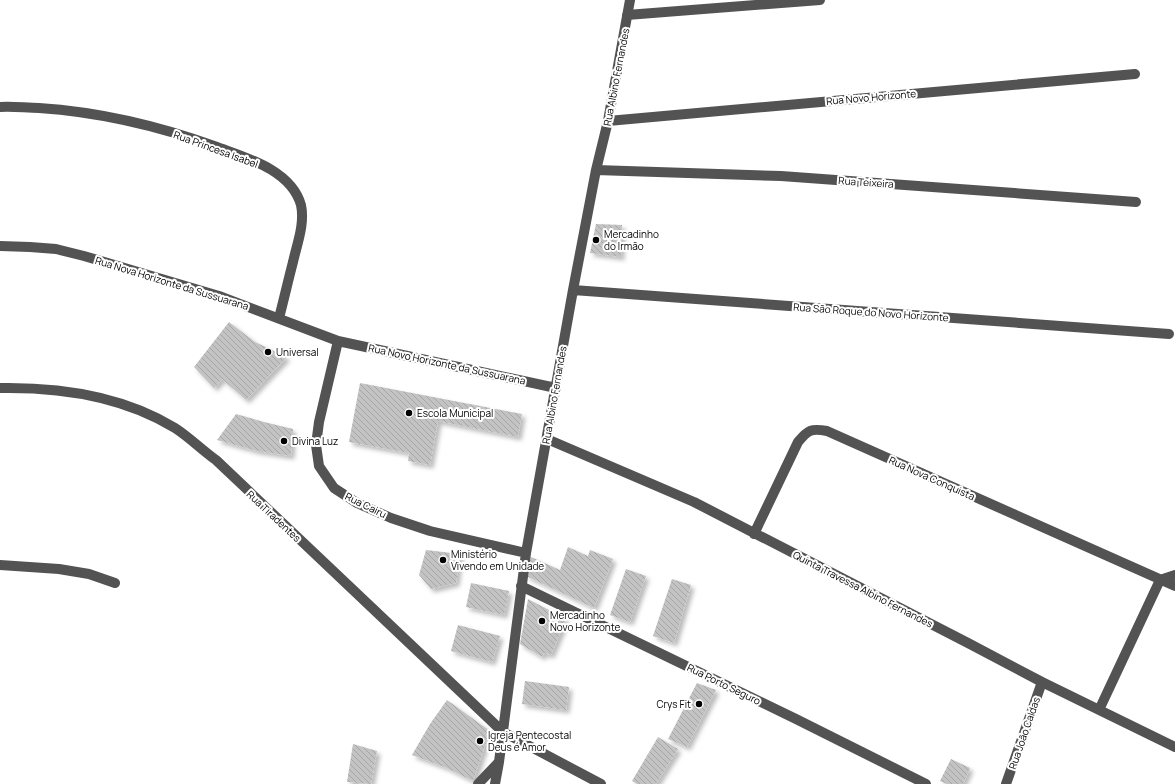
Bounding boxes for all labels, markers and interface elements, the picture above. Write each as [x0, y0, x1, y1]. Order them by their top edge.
street label: Rua Albino Fernandes [600, 27, 632, 127]
street label: Rua Novo Horizonte [825, 86, 917, 108]
street label: Rua Princesa Isabel [172, 127, 260, 171]
street label: Rua Teixeira [838, 173, 894, 191]
place label: Mercadinho do Irmão [604, 227, 659, 253]
marker: Mercadinho do Irmão [591, 235, 601, 245]
street label: Rua Nova Horizonte da Sussuarana [94, 253, 250, 313]
street label: Rua São Roque do Novo Horizonte [793, 300, 949, 324]
street label: Rua Novo Horizonte da Sussuarana [367, 340, 527, 388]
place label: Universal [276, 345, 319, 359]
street label: Rua Albino Fernandes [538, 345, 570, 445]
marker: Universal [263, 347, 273, 357]
place label: Escola Municipal [417, 406, 493, 420]
marker: Escola Municipal [404, 408, 414, 418]
place label: Divina Luz [292, 434, 338, 448]
marker: Divina Luz [279, 436, 289, 446]
street label: Rua Nova Conquista [887, 453, 977, 503]
street label: Rua Tiradentes [244, 487, 304, 545]
street label: Rua Cairu [343, 489, 389, 521]
place label: Ministério Vivendo em Unidade [451, 547, 544, 573]
street label: Quinta Travessa Albino Fernandes [791, 547, 935, 631]
marker: Ministério Vivendo em Unidade [438, 555, 448, 565]
place label: Mercadinho Novo Horizonte [550, 608, 621, 634]
marker: Mercadinho Novo Horizonte [537, 616, 547, 626]
street label: Rua Porto Seguro [685, 660, 763, 708]
street label: Rua João Caldas [1005, 695, 1043, 771]
place label: Crys Fit [656, 697, 691, 711]
marker: Crys Fit [694, 699, 704, 709]
place label: Igreja Pentecostal Deus é Amor [488, 728, 571, 754]
marker: Igreja Pentecostal Deus é Amor [475, 736, 485, 746]

